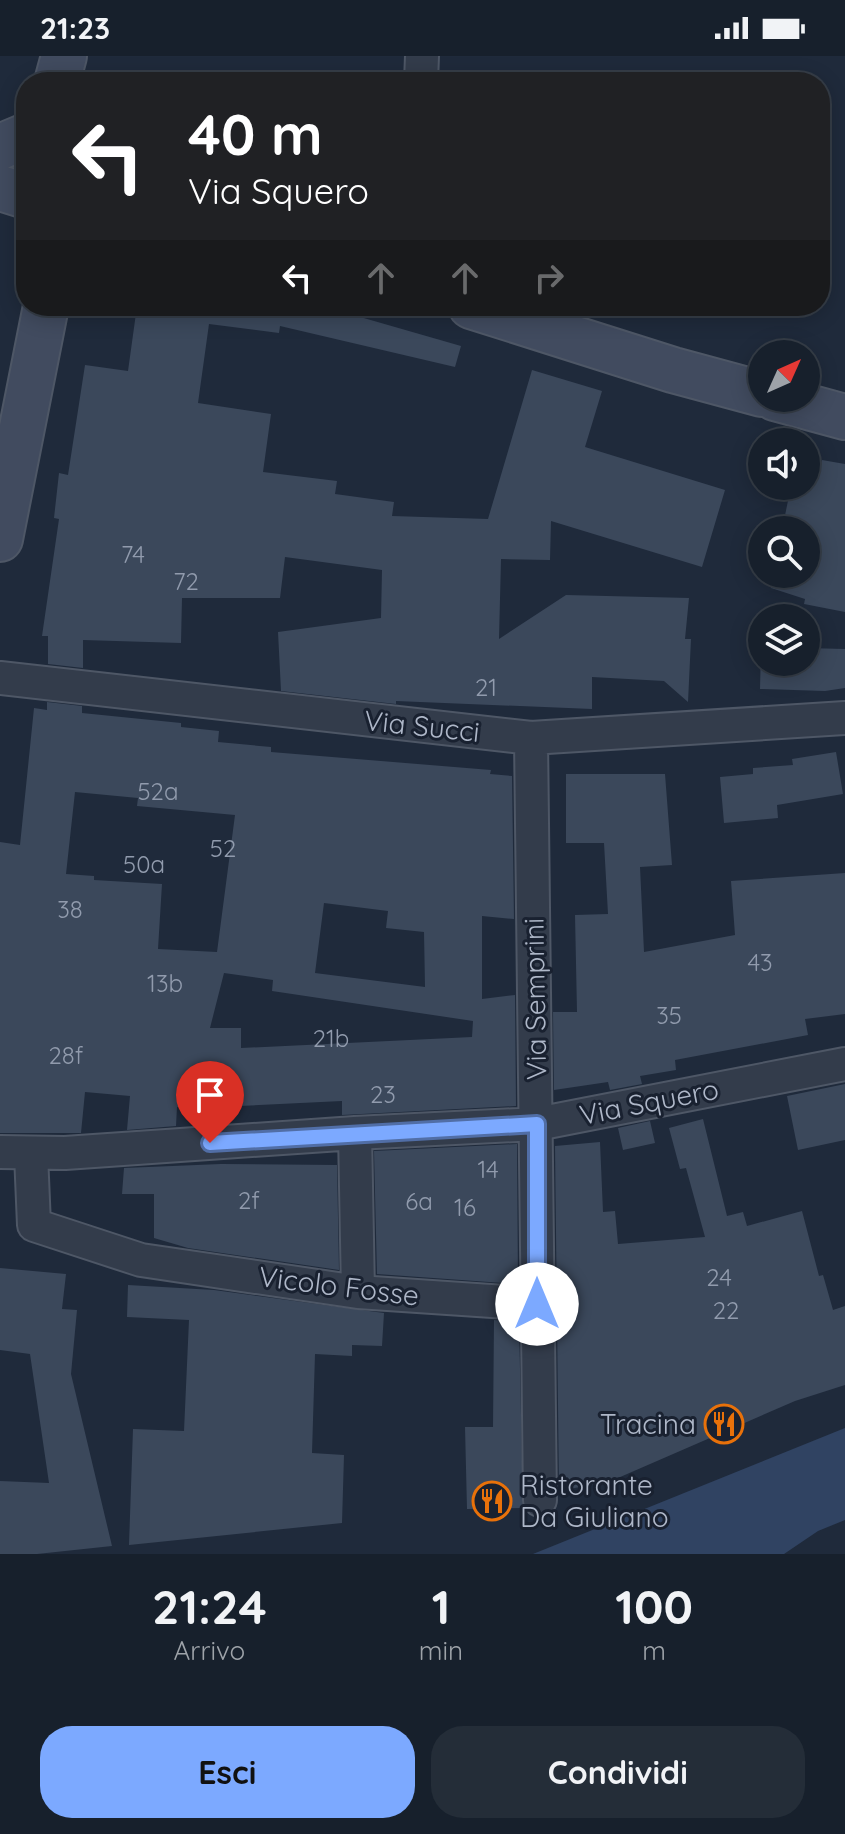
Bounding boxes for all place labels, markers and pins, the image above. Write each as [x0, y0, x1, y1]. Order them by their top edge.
pin [176, 1061, 244, 1143]
restaurant icon: Tracina [703, 1403, 745, 1445]
place label: Tracina [600, 1406, 696, 1441]
place label: Ristorante Da Giuliano [520, 1467, 669, 1534]
restaurant icon: Ristorante Da Giuliano [471, 1480, 513, 1522]

